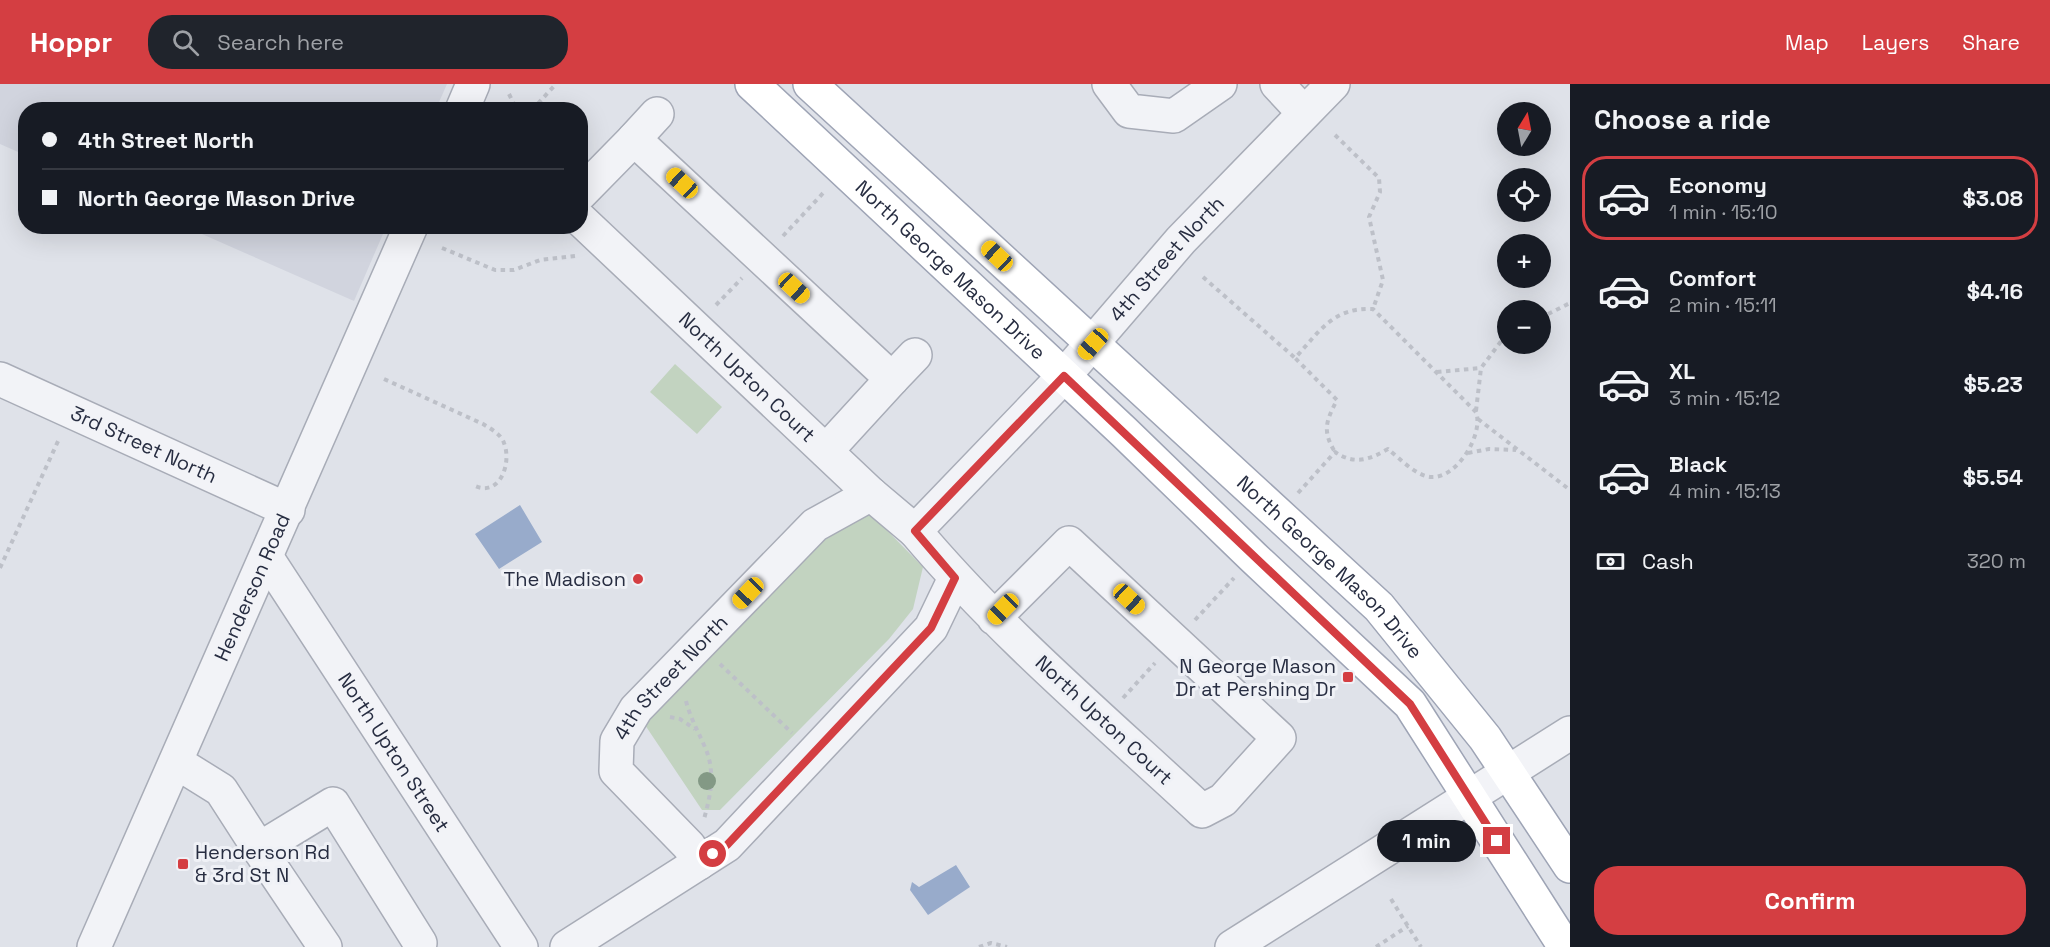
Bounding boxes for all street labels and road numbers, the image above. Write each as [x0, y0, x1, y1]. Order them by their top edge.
street label: North George Mason Drive [850, 175, 1051, 365]
street label: 4th Street North [1104, 190, 1230, 327]
street label: North Upton Court [673, 306, 821, 448]
street label: 3rd Street North [66, 400, 221, 489]
street label: North George Mason Drive [1231, 470, 1429, 664]
street label: Henderson Road [208, 509, 296, 665]
street label: 4th Street North [608, 609, 733, 745]
street label: North Upton Court [1030, 650, 1178, 790]
street label: North Upton Street [332, 668, 455, 837]

